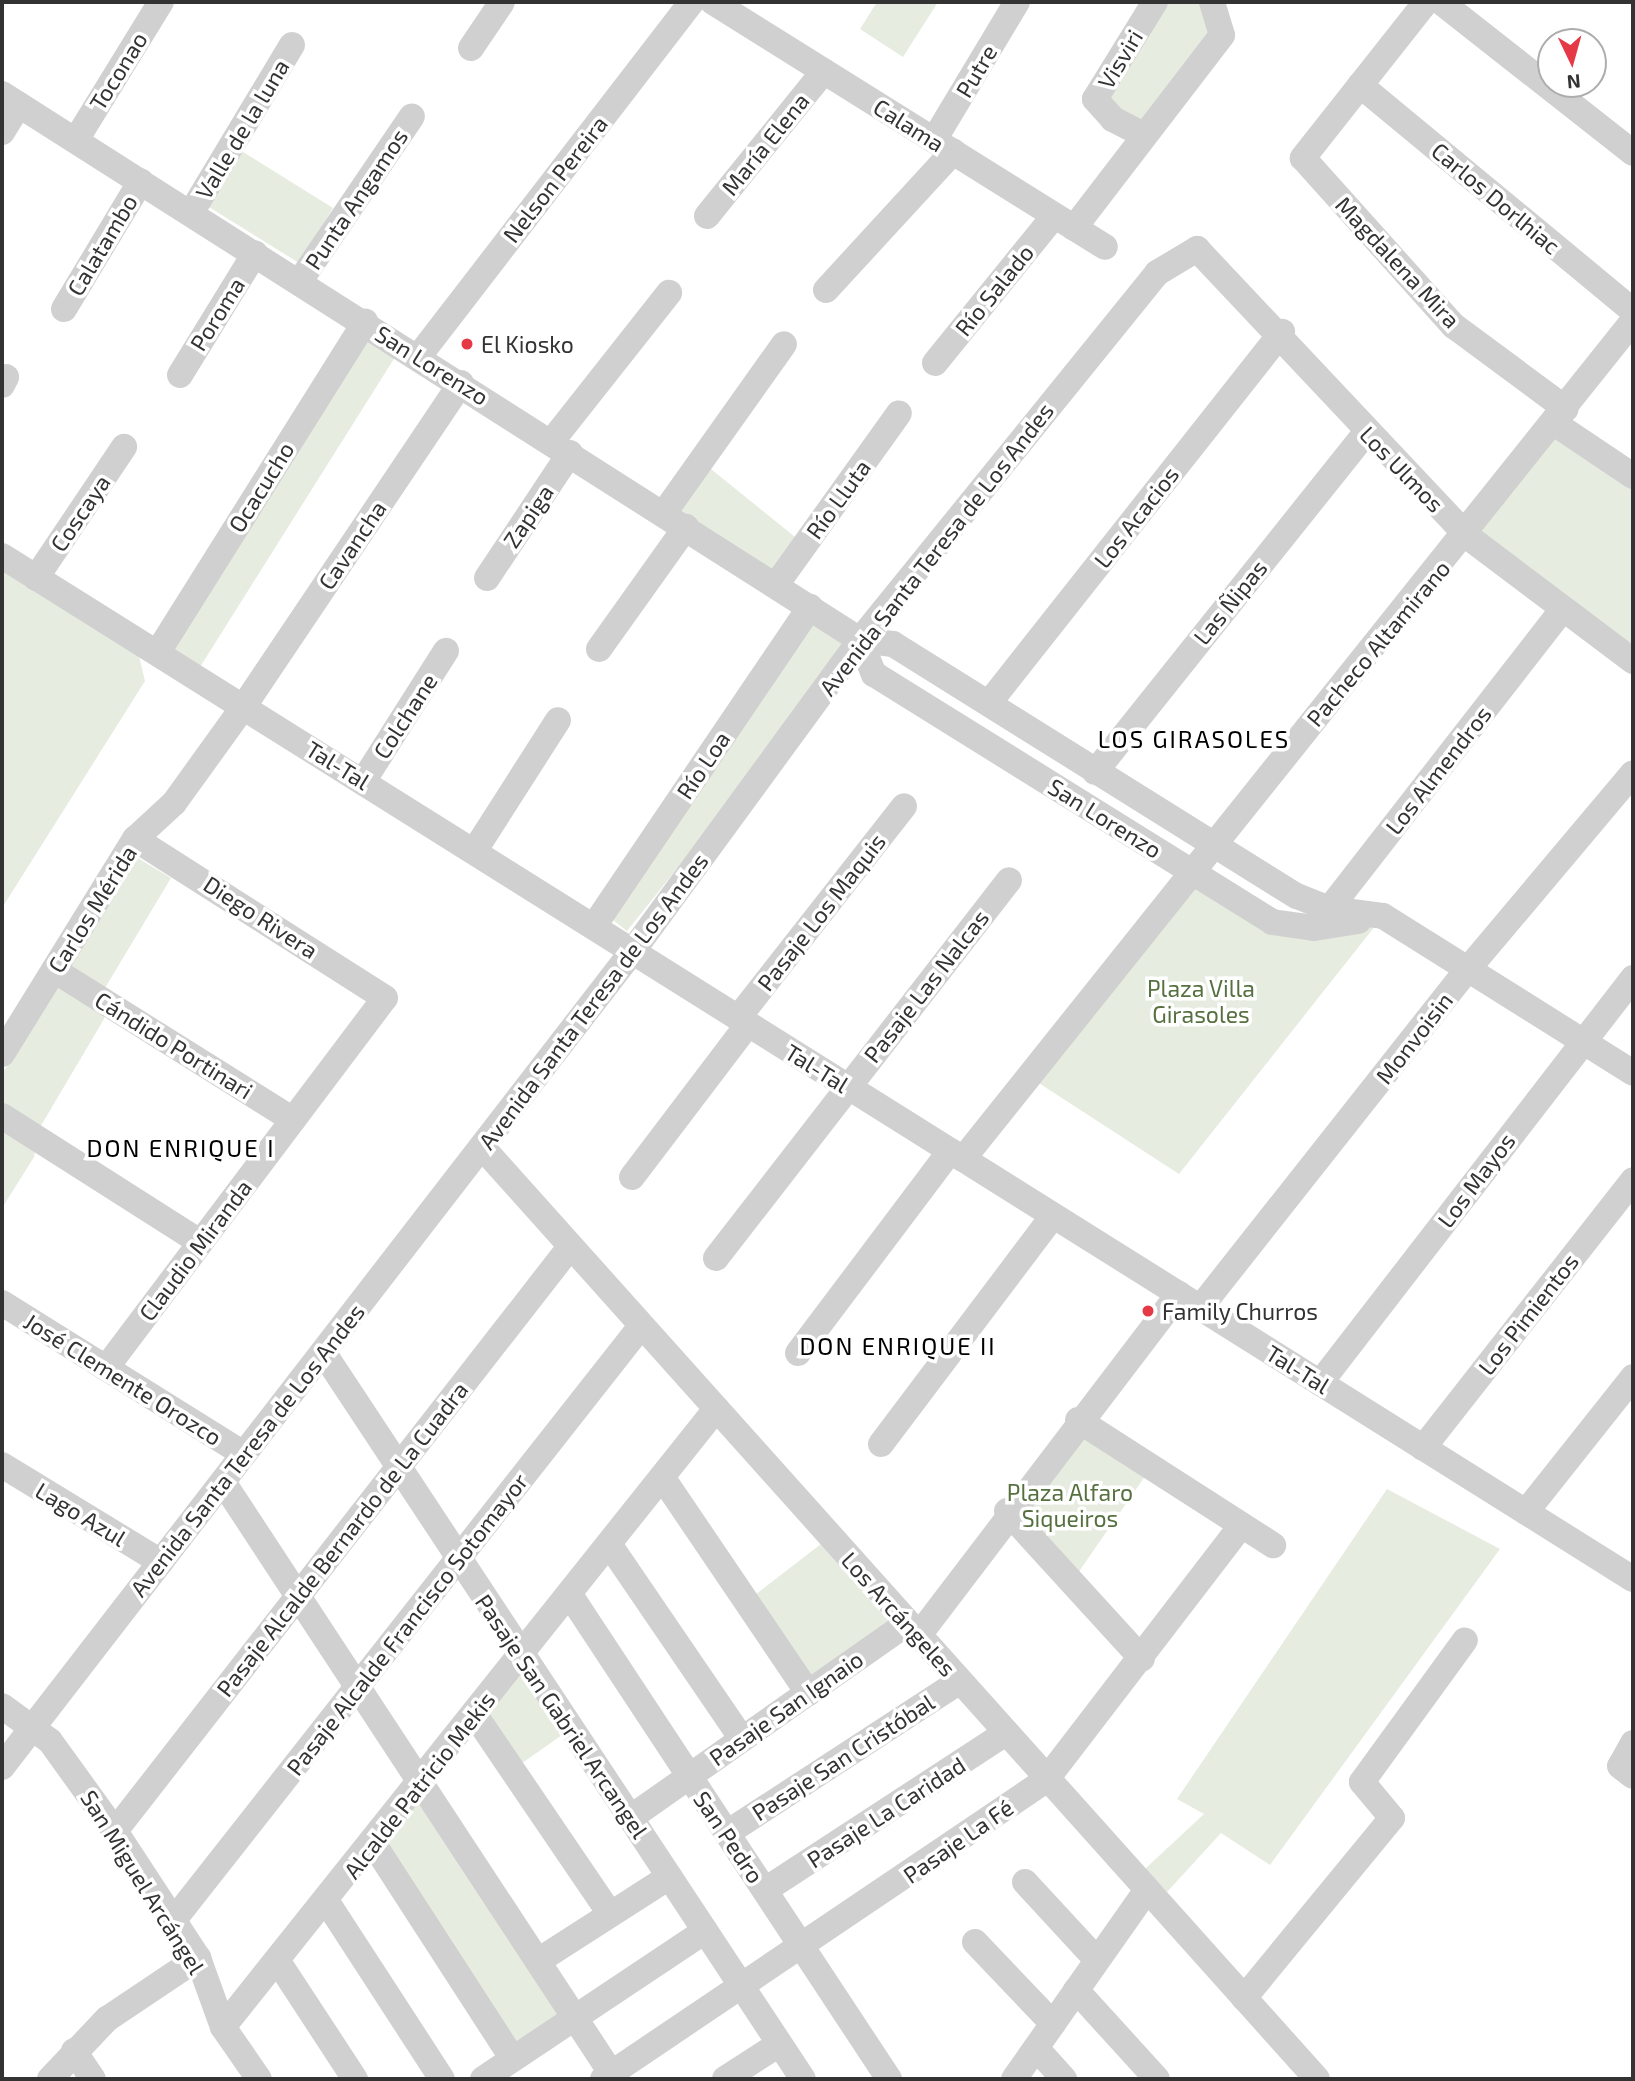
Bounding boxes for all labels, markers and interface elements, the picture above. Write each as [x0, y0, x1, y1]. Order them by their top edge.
street label: Visviri [1092, 24, 1148, 94]
street label: Toconao [83, 27, 153, 115]
north arrow [1537, 28, 1607, 98]
street label: Putre [950, 40, 1002, 102]
street label: Valle de la luna [189, 54, 295, 204]
text: N [1566, 70, 1582, 94]
street label: María Elena [715, 87, 815, 201]
street label: Calama [869, 93, 949, 157]
street label: Nelson Pereira [497, 110, 613, 248]
street label: Punta Angamos [299, 123, 413, 275]
street label: Carlos Dorlhiac [1426, 136, 1566, 260]
street label: Calatambo [61, 190, 143, 300]
street label: Magdalena Mira [1330, 191, 1466, 333]
street label: Río Salado [949, 239, 1039, 341]
street label: Poroma [184, 272, 250, 356]
street label: San Lorenzo [370, 319, 494, 411]
place label: El Kiosko [481, 330, 574, 358]
marker: El Kiosko [459, 336, 475, 352]
street label: Avenida Santa Teresa de Los Andes [813, 397, 1059, 701]
street label: Los Ulmos [1354, 420, 1450, 518]
street label: Ocacucho [222, 437, 300, 537]
street label: Río Lluta [800, 454, 876, 544]
street label: Los Acacios [1088, 461, 1184, 573]
street label: Coscaya [44, 469, 116, 557]
street label: Zapiga [497, 479, 559, 553]
street label: Cavancha [312, 495, 392, 595]
street label: Las Ñipas [1188, 554, 1272, 650]
street label: Pacheco Altamirano [1300, 554, 1456, 732]
street label: Colchane [367, 668, 443, 764]
street label: Los Almendros [1379, 700, 1497, 840]
district label: LOS GIRASOLES [1099, 725, 1289, 753]
street label: Río Loa [670, 726, 736, 804]
street label: Tal-Tal [301, 735, 375, 795]
street label: San Lorenzo [1043, 772, 1167, 864]
street label: Pasaje Los Maquis [751, 828, 891, 996]
street label: Carlos Mérida [42, 840, 142, 978]
street label: Avenida Santa Teresa de Los Andes [472, 847, 714, 1155]
street label: Diego Rivera [199, 870, 323, 964]
street label: Pasaje Las Nalcas [858, 904, 994, 1068]
park label: Plaza Villa Girasoles [1147, 974, 1255, 1028]
street label: Cándido Portinari [90, 985, 258, 1105]
street label: Monvoisin [1370, 987, 1458, 1089]
street label: Tal-Tal [780, 1038, 854, 1098]
street label: Los Mayos [1432, 1127, 1520, 1233]
district label: DON ENRIQUE I [88, 1134, 274, 1162]
street label: Claudio Miranda [133, 1174, 257, 1326]
street label: Los Pimientos [1472, 1248, 1584, 1380]
place label: Family Churros [1162, 1297, 1318, 1325]
street label: Avenida Santa Teresa de Los Andes [124, 1298, 370, 1602]
marker: Family Churros [1140, 1303, 1156, 1319]
street label: José Clemente Orozco [19, 1307, 227, 1451]
district label: DON ENRIQUE II [801, 1332, 995, 1360]
street label: Tal-Tal [1261, 1339, 1335, 1399]
street label: Pasaje Alcalde Bernardo de La Cuadra [210, 1376, 474, 1702]
street label: Pasaje Alcalde Francisco Sotomayor [280, 1467, 534, 1781]
street label: Lago Azul [30, 1476, 132, 1552]
park label: Plaza Alfaro Siqueiros [1007, 1478, 1133, 1532]
street label: Los Arcángeles [836, 1546, 962, 1682]
street label: Pasaje San Gabriel Arcangel [470, 1588, 654, 1844]
street label: Pasaje San Ignaio [704, 1645, 868, 1771]
street label: Alcalde Patricio Mekis [338, 1686, 500, 1884]
street label: Pasaje San Cristóbal [747, 1688, 939, 1826]
street label: Pasaje La Caridad [802, 1751, 970, 1873]
street label: San Miguel Arcángel [75, 1785, 211, 1979]
street label: San Pedro [688, 1786, 770, 1888]
street label: Pasaje La Fé [898, 1793, 1018, 1889]

